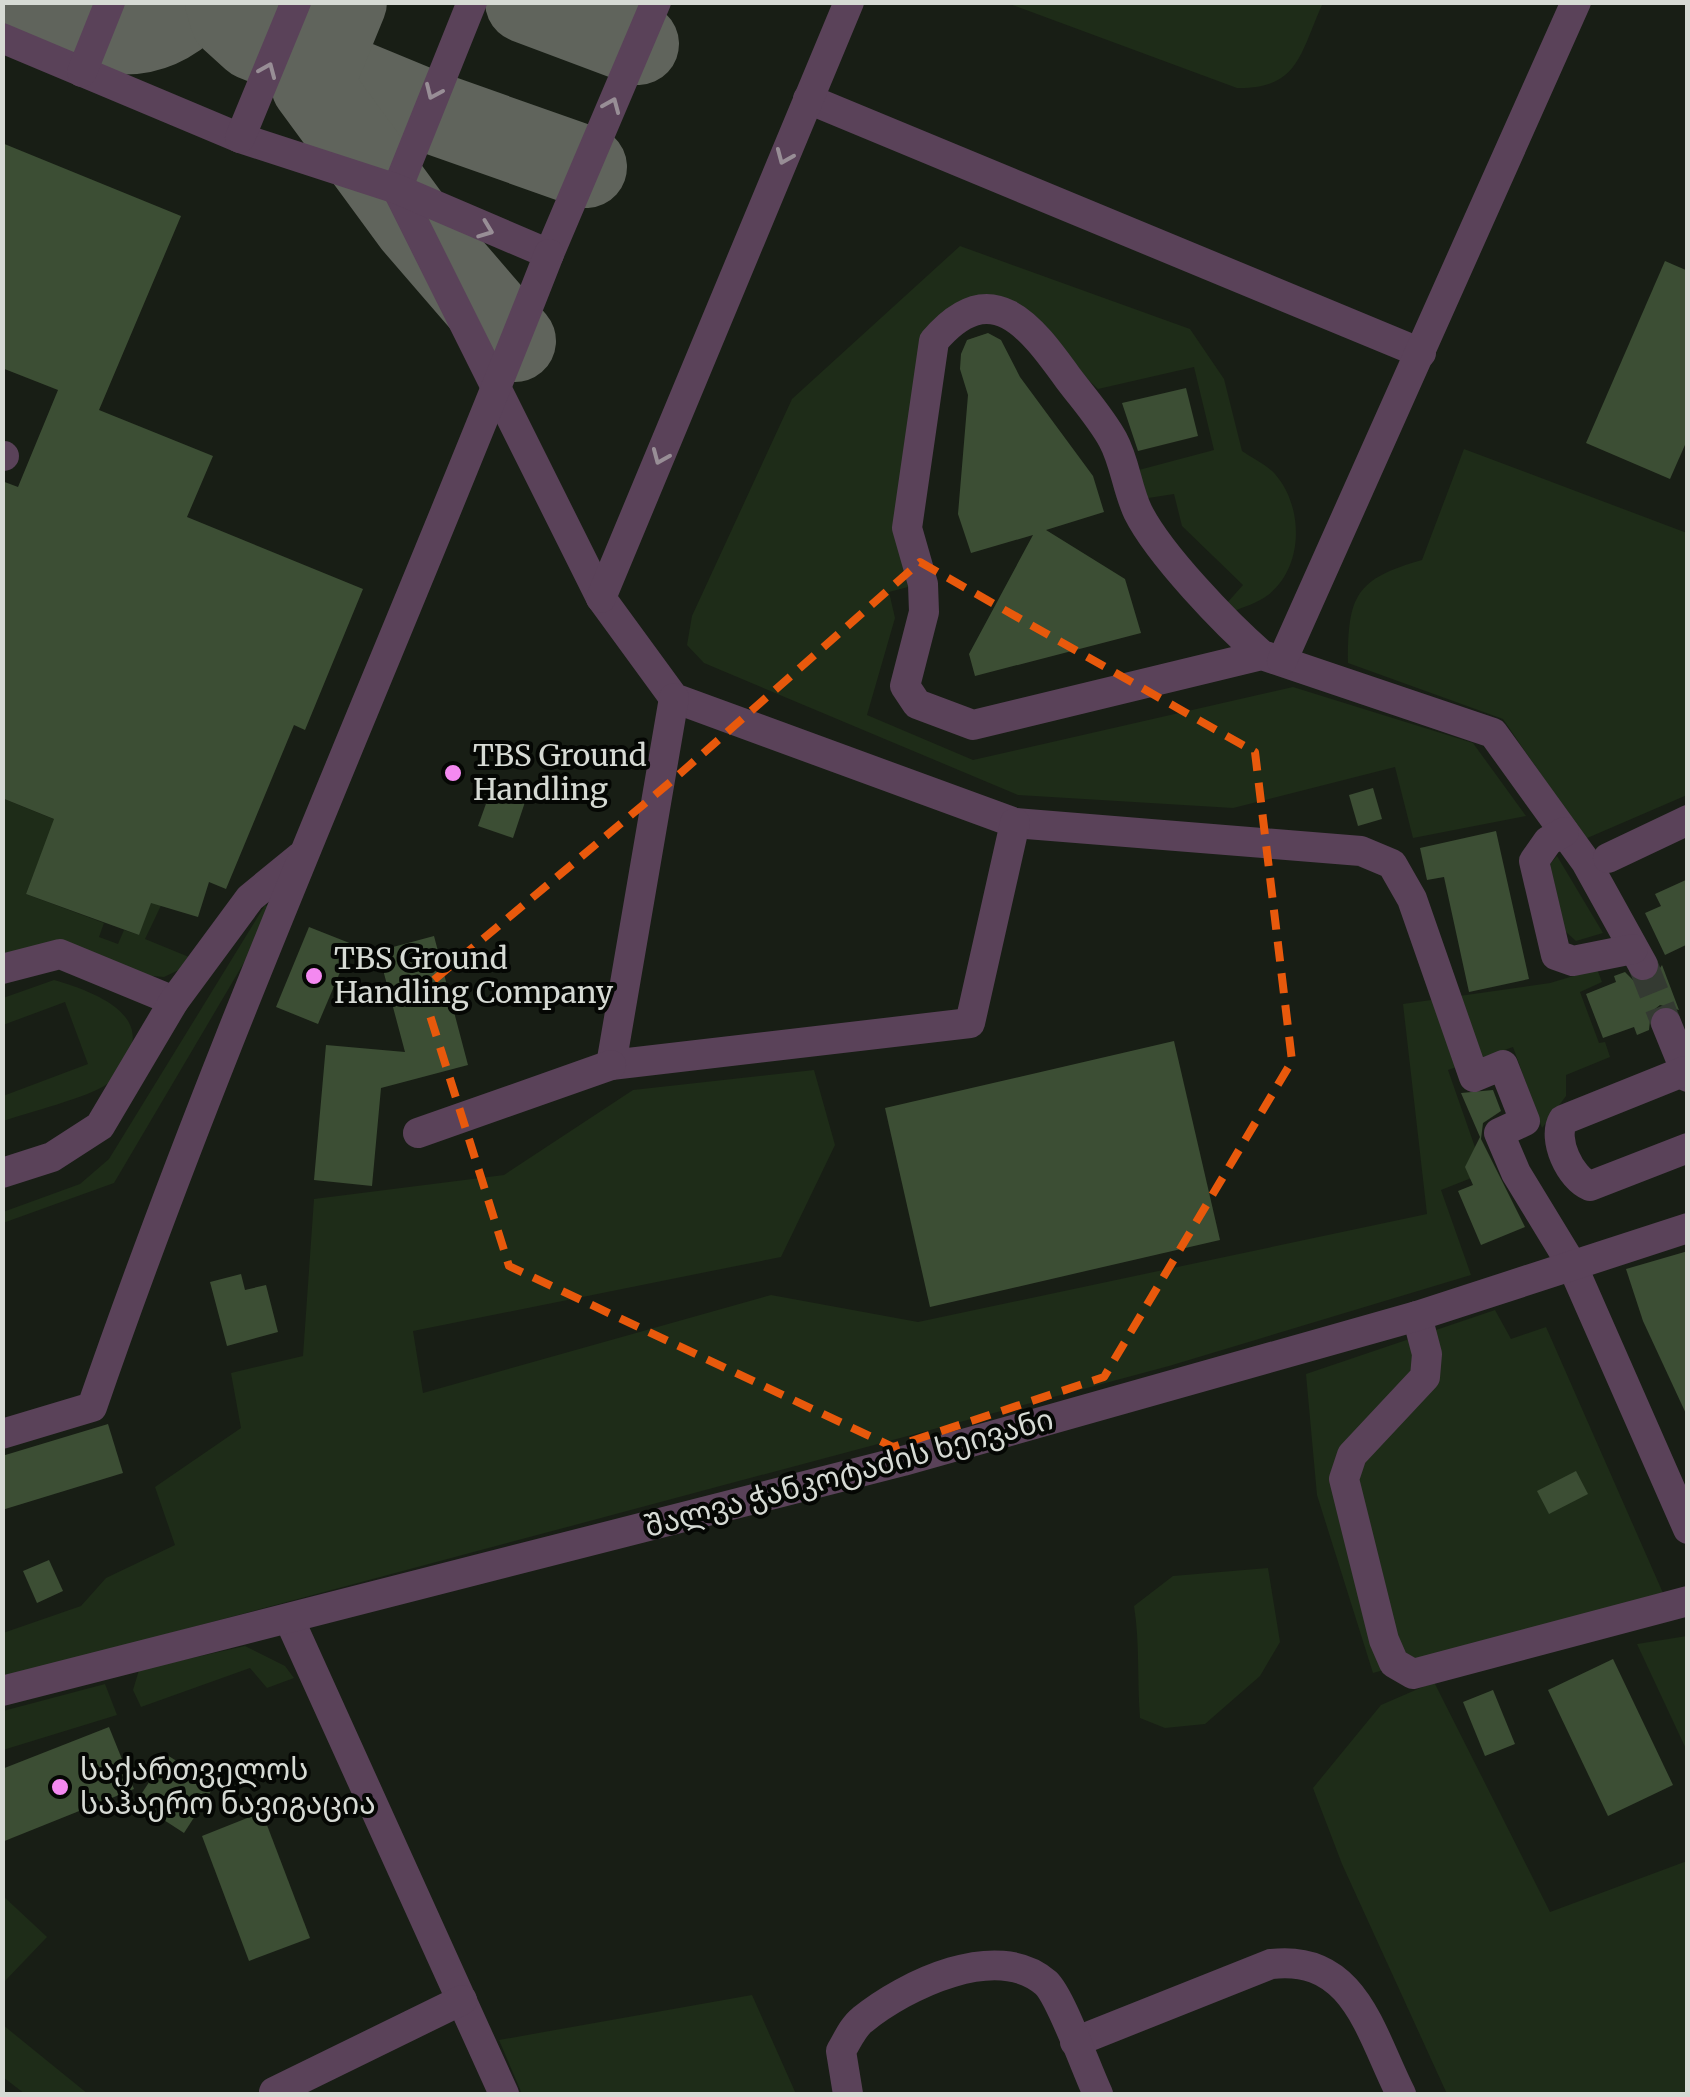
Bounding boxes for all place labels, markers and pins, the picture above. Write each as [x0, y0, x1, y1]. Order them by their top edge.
place label: TBS Ground Handling [473, 736, 647, 808]
marker: TBS Ground Handling [442, 762, 464, 784]
place label: TBS Ground Handling Company [334, 939, 614, 1011]
marker: TBS Ground Handling Company [303, 965, 325, 987]
place label: საქართველოს საჰაერო ნავიგაცია [80, 1750, 376, 1822]
marker: საქართველოს საჰაერო ნავიგაცია [49, 1776, 71, 1798]

